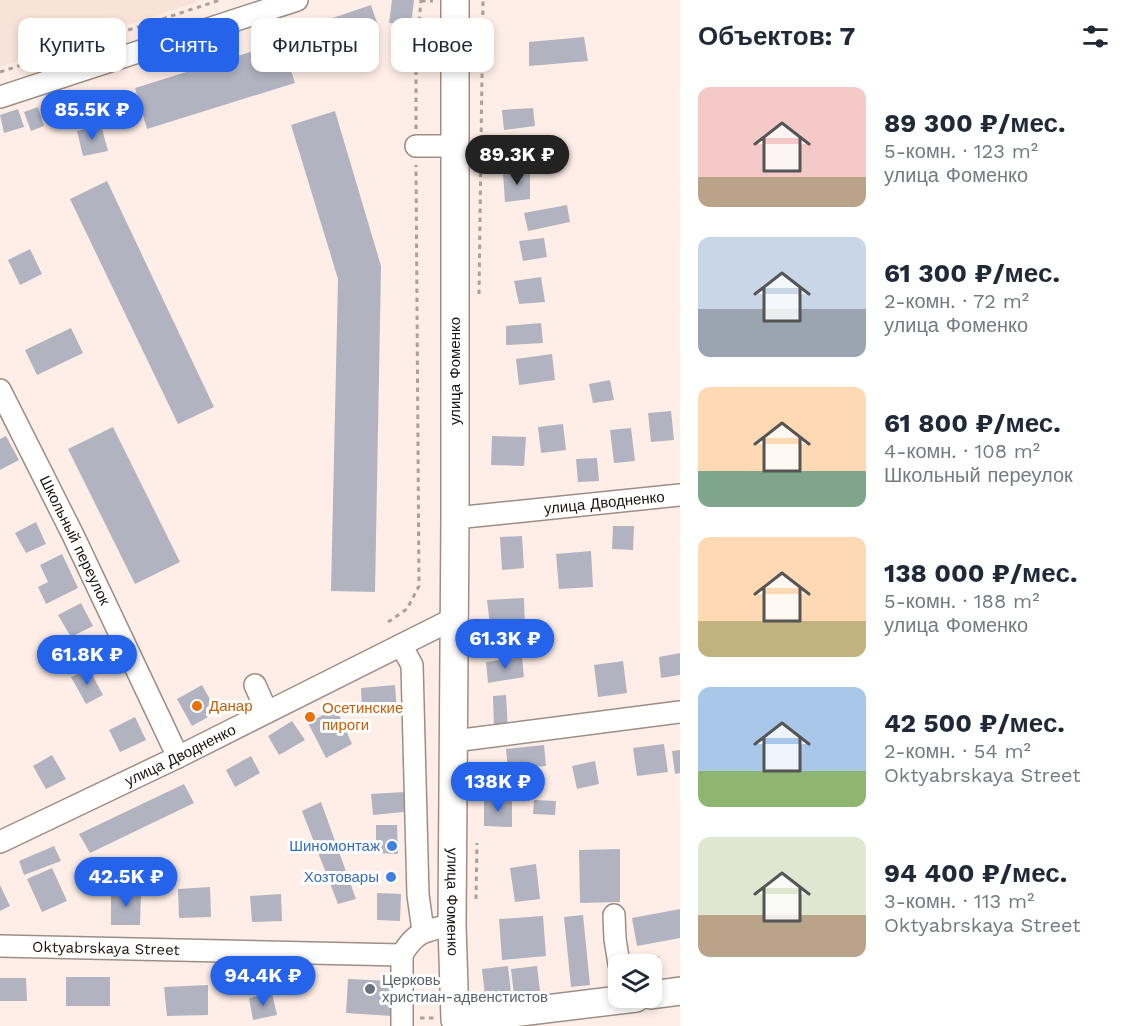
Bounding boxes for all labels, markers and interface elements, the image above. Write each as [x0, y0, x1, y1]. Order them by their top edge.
chip: Купить [18, 18, 126, 72]
chip: Снять [138, 18, 239, 72]
chip: Фильтры [251, 18, 379, 72]
chip: Новое [391, 18, 494, 72]
icon: filters [1079, 20, 1112, 53]
text: Объектов: 7 [698, 21, 855, 51]
pin: 85.5K ₽ [37, 90, 147, 141]
text: 85.5K ₽ [55, 97, 129, 121]
text: 89 300 ₽/мес. [884, 108, 1066, 138]
icon: home [746, 111, 818, 183]
pin: 89.3K ₽ [462, 135, 572, 186]
text: 5-комн. · 123 m² [884, 139, 1038, 163]
text: 89.3K ₽ [479, 142, 555, 166]
text: улица Фоменко [884, 163, 1028, 187]
text: 61 300 ₽/мес. [884, 258, 1060, 288]
icon: home [746, 261, 818, 333]
text: 2-комн. · 72 m² [884, 289, 1029, 313]
text: улица Фоменко [884, 313, 1028, 337]
street label: улица Фоменко [446, 317, 464, 425]
text: 61 800 ₽/мес. [884, 408, 1061, 438]
icon: home [746, 411, 818, 483]
text: 4-комн. · 108 m² [884, 439, 1040, 463]
text: Школьный переулок [884, 463, 1073, 487]
street label: Школьный переулок [36, 473, 114, 608]
street label: улица Дводненко [543, 488, 665, 518]
text: 138 000 ₽/мес. [884, 558, 1077, 588]
icon: home [746, 561, 818, 633]
text: 5-комн. · 188 m² [884, 589, 1039, 613]
text: улица Фоменко [884, 613, 1028, 637]
pin: 61.3K ₽ [450, 619, 560, 670]
text: 61.3K ₽ [469, 626, 541, 650]
pin: 61.8K ₽ [32, 635, 142, 686]
text: 61.8K ₽ [51, 642, 123, 666]
place label: Данар [209, 697, 252, 715]
marker: Данар [190, 699, 204, 713]
place label: Осетинские пироги [322, 699, 403, 734]
text: 42 500 ₽/мес. [884, 708, 1065, 738]
marker: Осетинские пироги [303, 710, 317, 724]
icon: home [746, 711, 818, 783]
street label: улица Дводненко [122, 721, 239, 790]
text: 2-комн. · 54 m² [884, 739, 1031, 763]
pin: 138K ₽ [449, 762, 547, 813]
text: Oktyabrskaya Street [884, 763, 1081, 787]
text: 138K ₽ [465, 769, 531, 793]
place label: Шиномонтаж [289, 837, 380, 855]
marker: Шиномонтаж [385, 839, 399, 853]
street label: улица Фоменко [443, 848, 462, 956]
pin: 42.5K ₽ [71, 857, 181, 908]
text: 94 400 ₽/мес. [884, 858, 1067, 888]
icon: home [746, 861, 818, 933]
text: 42.5K ₽ [88, 864, 164, 888]
place label: Хозтовары [304, 868, 379, 886]
marker: Хозтовары [384, 870, 398, 884]
text: 3-комн. · 113 m² [884, 889, 1034, 913]
text: Oktyabrskaya Street [884, 913, 1081, 937]
street label: Oktyabrskaya Street [32, 938, 181, 959]
map controls [608, 954, 662, 1008]
button: layers [608, 954, 662, 1008]
pin: 94.4K ₽ [208, 956, 318, 1007]
text: 94.4K ₽ [224, 963, 302, 987]
place label: Церковь христиан-адвенстистов [382, 971, 548, 1006]
marker: Церковь христиан-адвенстистов [363, 982, 377, 996]

